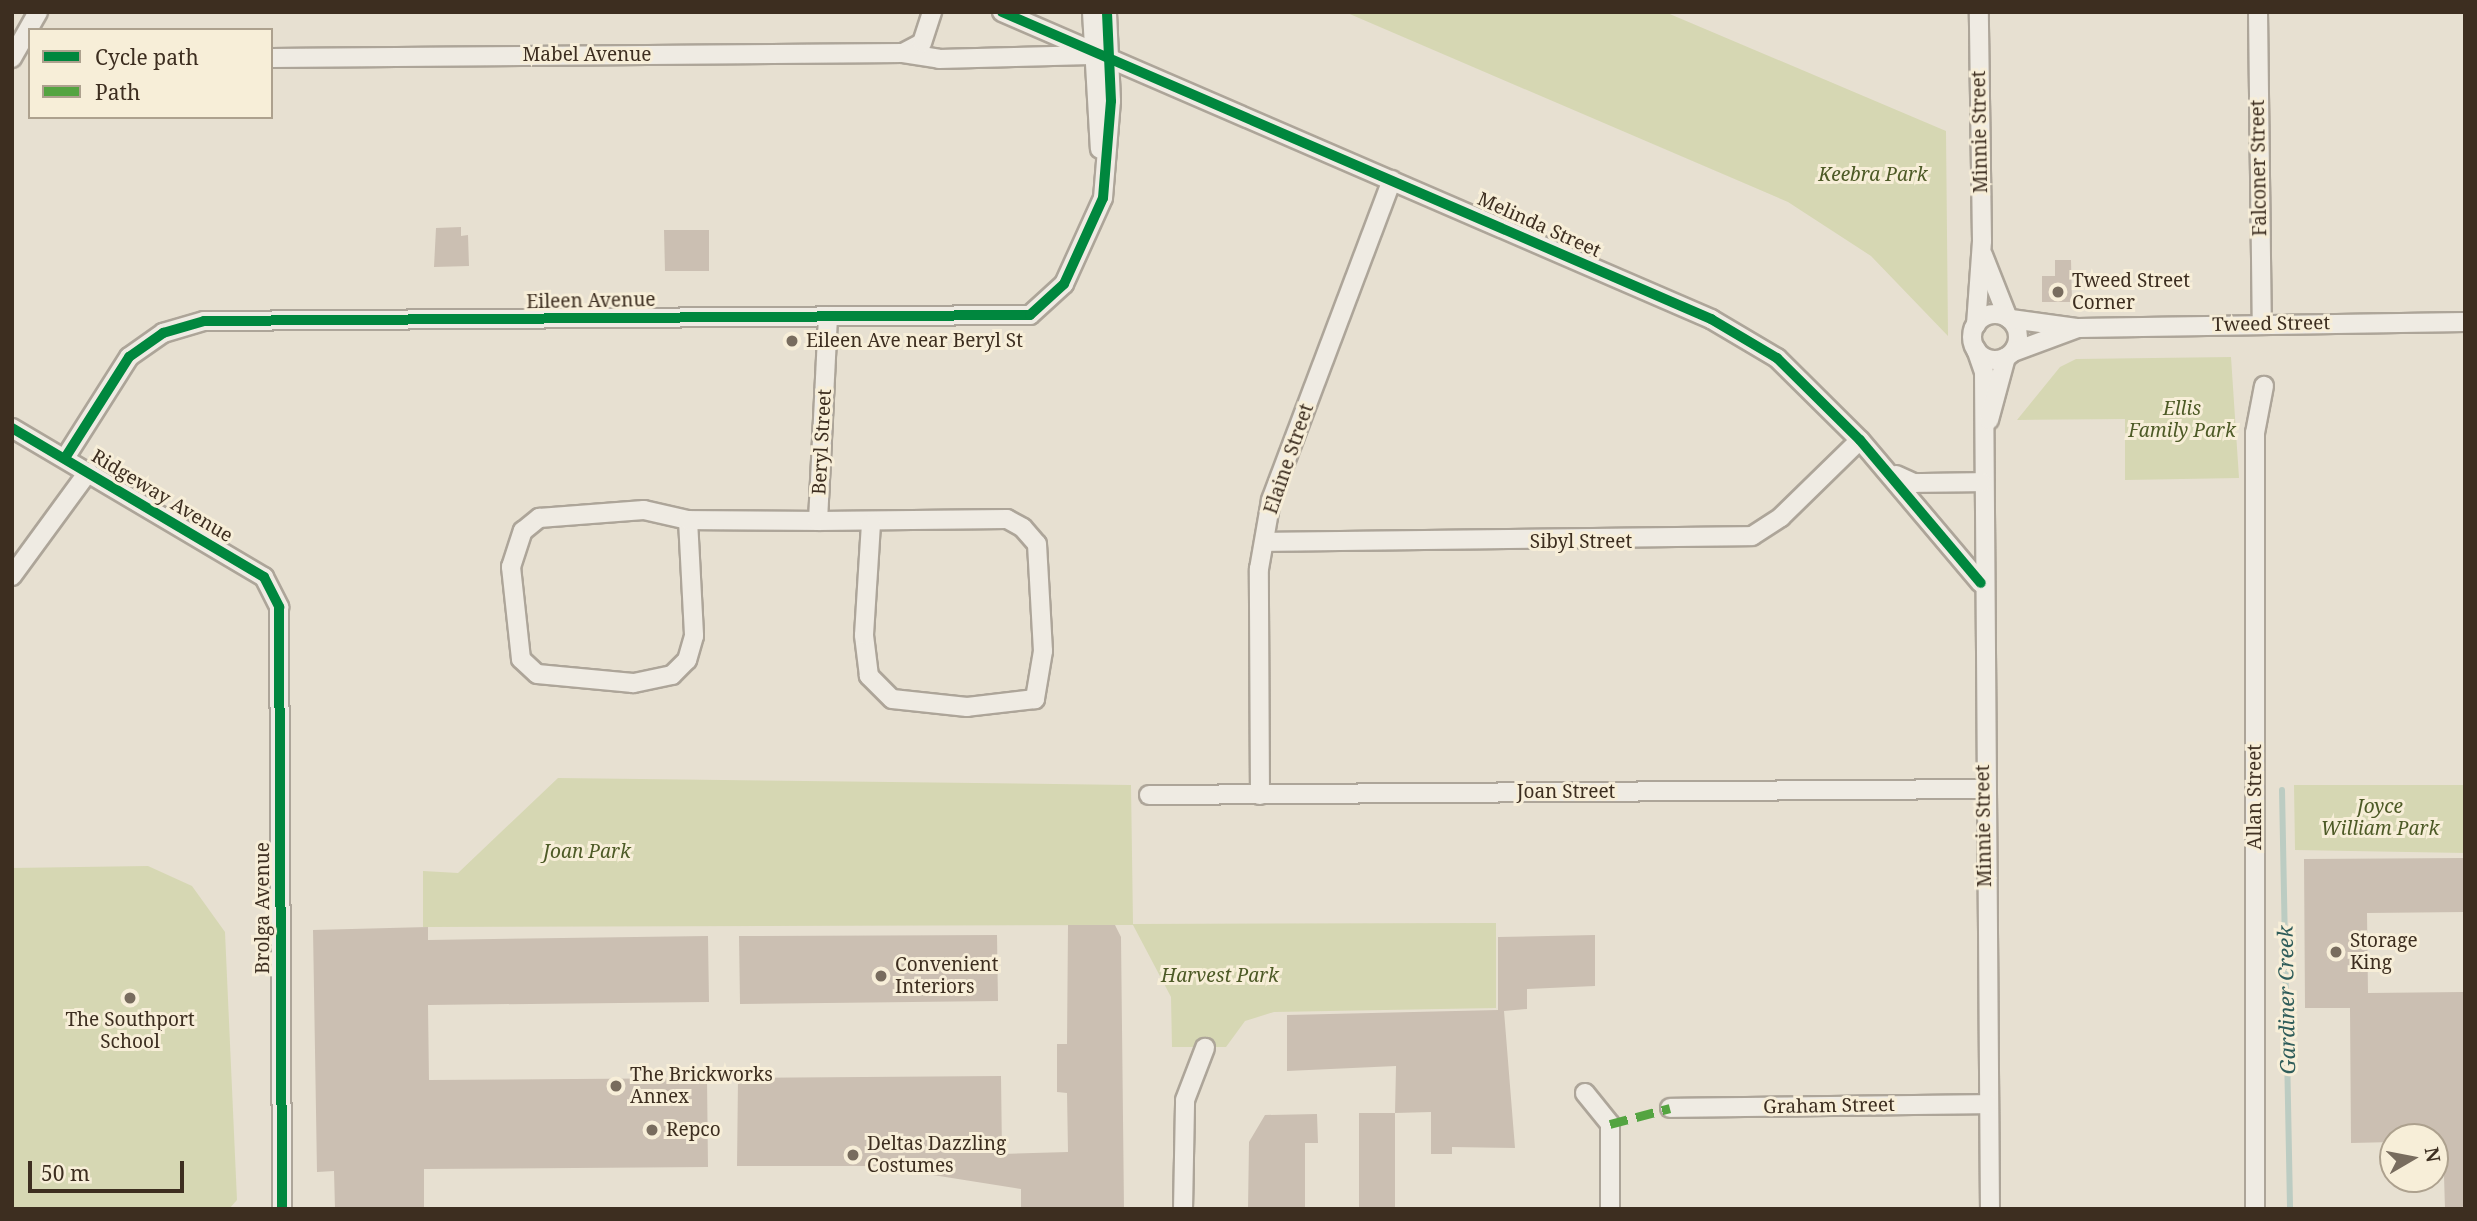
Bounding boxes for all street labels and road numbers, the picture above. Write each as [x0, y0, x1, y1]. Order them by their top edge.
street label: Mabel Avenue [522, 44, 652, 66]
street label: Minnie Street [1968, 71, 1992, 193]
street label: Falconer Street [2246, 99, 2272, 237]
street label: Melinda Street [1474, 188, 1604, 262]
street label: Eileen Avenue [526, 288, 656, 314]
street label: Tweed Street [2212, 312, 2330, 336]
street label: Beryl Street [808, 388, 836, 496]
street label: Elaine Street [1260, 401, 1318, 517]
street label: Ridgeway Avenue [87, 445, 237, 547]
street label: Sibyl Street [1530, 531, 1632, 553]
street label: Allan Street [2244, 744, 2266, 850]
street label: Minnie Street [1972, 765, 1996, 887]
street label: Joan Street [1517, 781, 1615, 803]
street label: Brolga Avenue [252, 842, 274, 974]
street label: Graham Street [1763, 1093, 1895, 1119]

